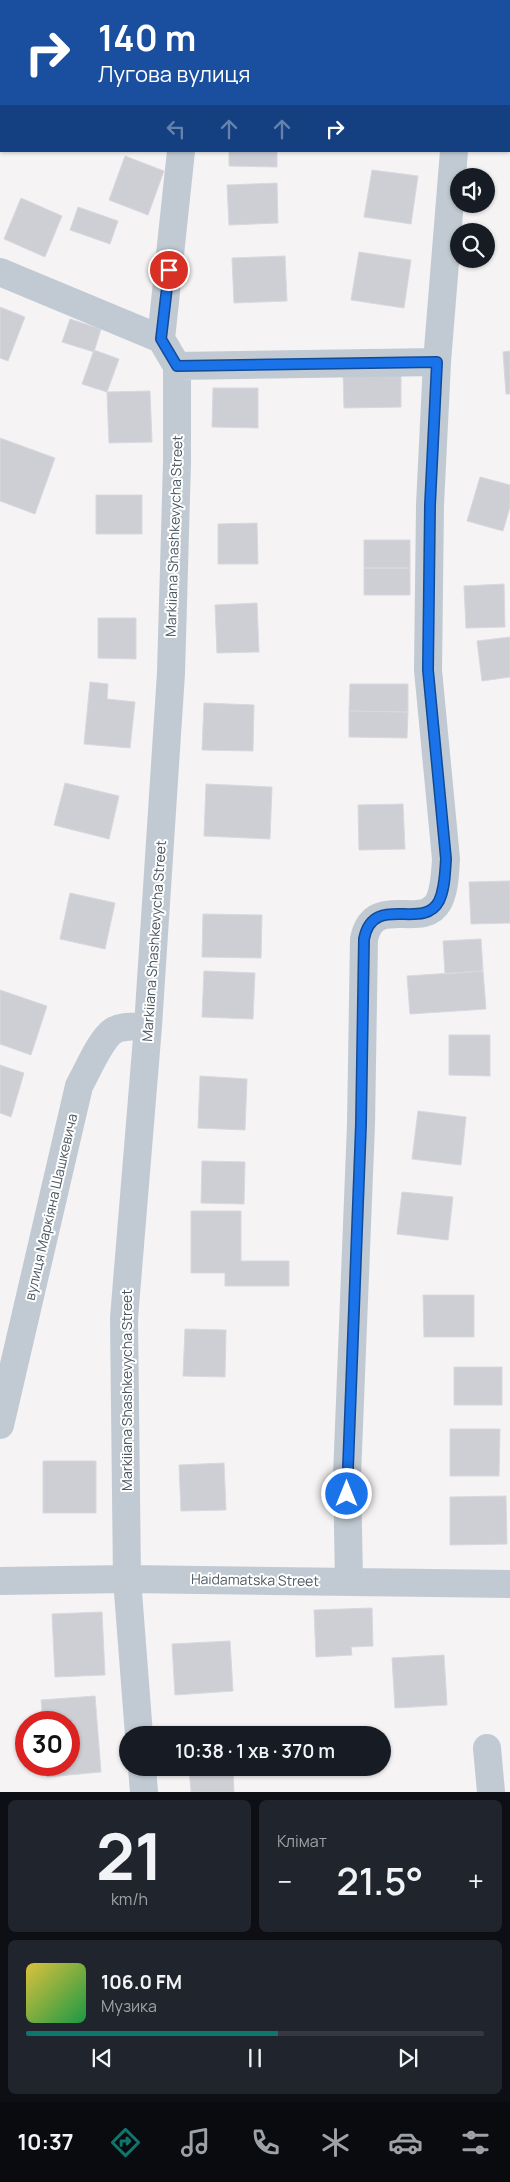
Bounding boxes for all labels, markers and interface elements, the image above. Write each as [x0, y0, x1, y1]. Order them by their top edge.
text: 140 m [98, 14, 196, 62]
icon: right [15, 20, 80, 85]
text: Лугова вулиця [98, 59, 250, 89]
icon: left [162, 115, 190, 143]
icon: ahead [215, 115, 243, 143]
icon: ahead [268, 115, 296, 143]
icon: right [321, 115, 349, 143]
map controls [450, 168, 495, 268]
button: sound [450, 168, 495, 213]
button: search [450, 223, 495, 268]
pin [148, 249, 190, 291]
icon: arrive [155, 256, 183, 284]
street label: Markiiana Shashkevycha Street [160, 434, 187, 637]
street label: Markiiana Shashkevycha Street [137, 839, 170, 1042]
street label: вулиця Маркіяна Шашкевича [20, 1112, 81, 1302]
street label: Markiiana Shashkevycha Street [117, 1289, 136, 1491]
position arrow [320, 1467, 372, 1519]
street label: Haidamatska Street [191, 1569, 320, 1590]
speed limit sign: 30 [15, 1711, 80, 1776]
text: 10:38 · 1 хв · 370 m [175, 1738, 335, 1764]
text: 21 [96, 1811, 163, 1900]
text: Клімат [277, 1830, 327, 1852]
text: 21.5° [336, 1854, 423, 1906]
text: − [277, 1862, 292, 1900]
text: + [468, 1862, 484, 1900]
text: km/h [111, 1888, 148, 1910]
text: 106.0 FM [101, 1969, 182, 1995]
text: Музика [101, 1995, 157, 2017]
icon: previous [88, 2044, 116, 2072]
icon: pause [241, 2044, 269, 2072]
icon: next [394, 2044, 422, 2072]
icon: directions [108, 2125, 143, 2160]
icon: music [178, 2125, 213, 2160]
icon: phone [248, 2125, 283, 2160]
icon: climate [318, 2125, 353, 2160]
icon: car [388, 2125, 423, 2160]
icon: filters [458, 2125, 493, 2160]
text: 10:37 [17, 2127, 74, 2157]

